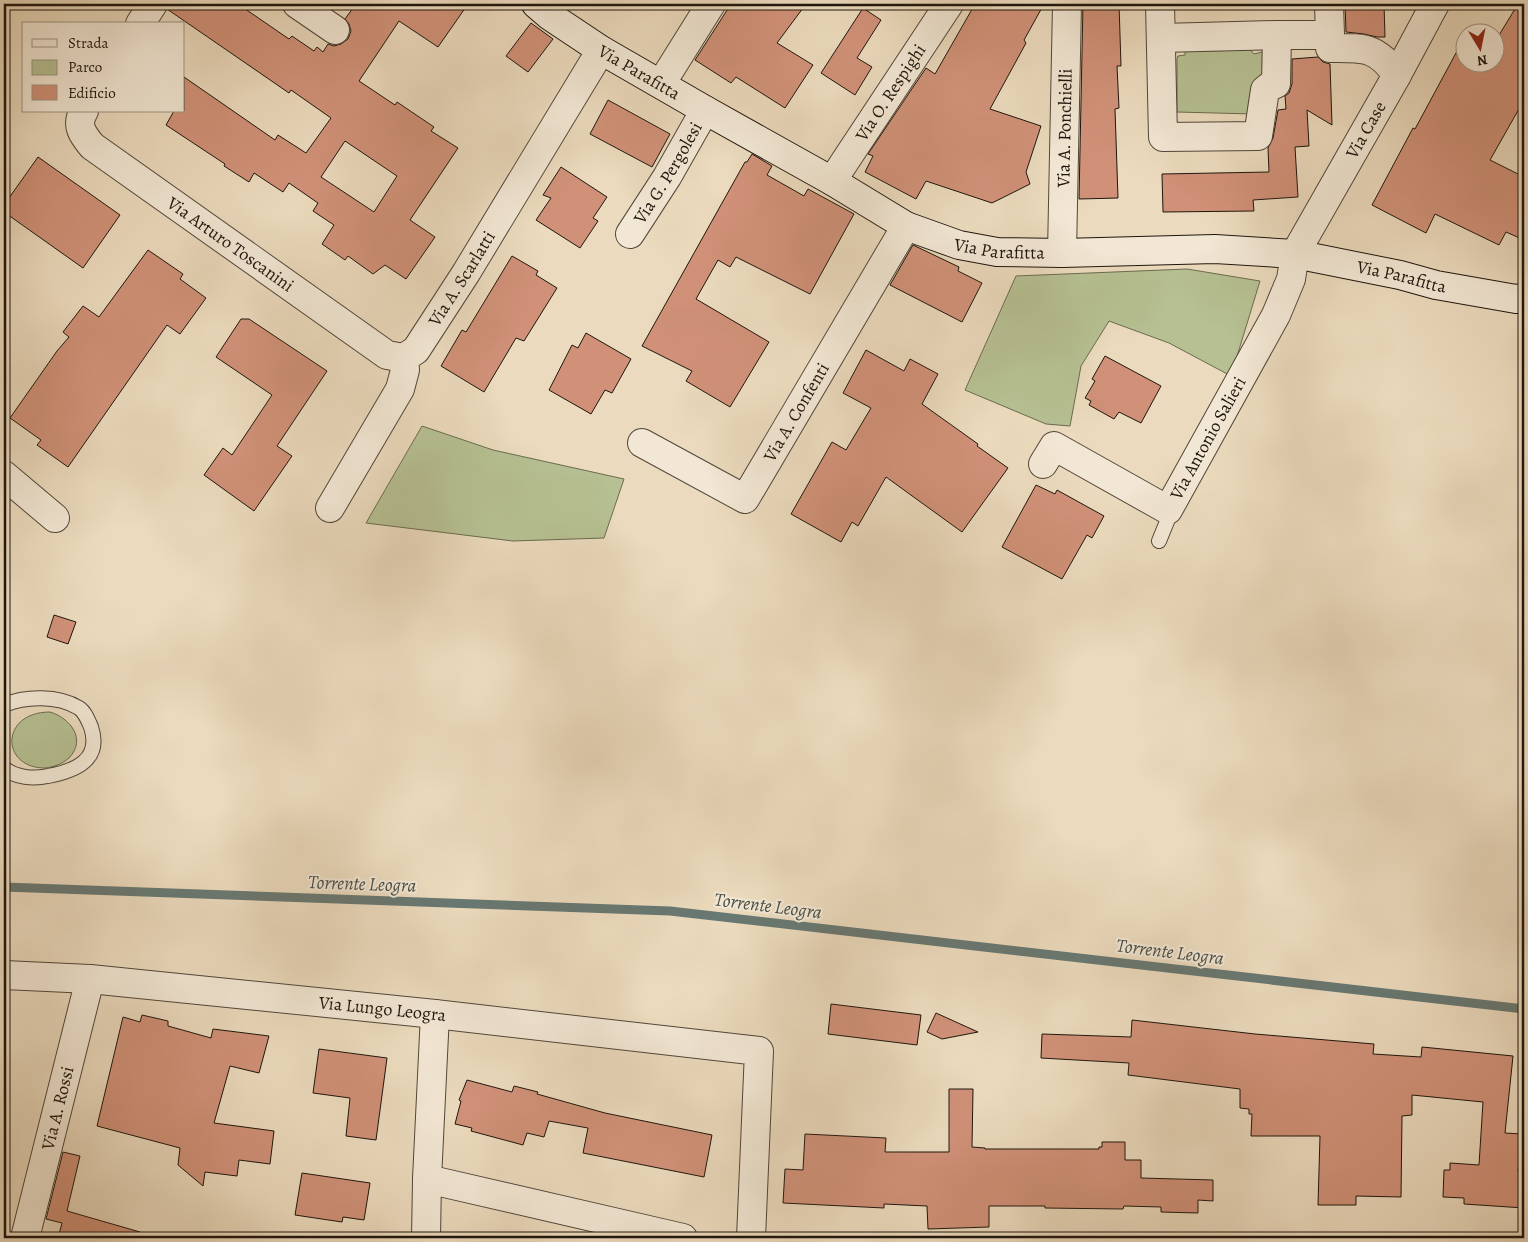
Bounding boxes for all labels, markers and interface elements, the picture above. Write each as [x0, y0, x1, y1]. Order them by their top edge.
legend [22, 22, 185, 112]
north arrow [1456, 22, 1506, 72]
text: Strada [68, 33, 109, 53]
street label: Via Parafitta [593, 38, 685, 106]
street label: Via O. Respighi [849, 39, 931, 147]
text: N [1475, 50, 1489, 71]
text: Parco [68, 57, 102, 77]
street label: Via A. Ponchielli [1051, 68, 1078, 189]
text: Edificio [68, 83, 116, 103]
street label: Via Case [1339, 97, 1392, 164]
street label: Via G. Pergolesi [627, 118, 708, 229]
street label: Via Arturo Toscanini [162, 190, 299, 297]
street label: Via A. Scarlatti [422, 226, 501, 332]
street label: Via Parafitta [951, 232, 1046, 265]
street label: Via Parafitta [1354, 254, 1449, 299]
street label: Via A. Confenti [757, 358, 835, 467]
street label: Via Antonio Salieri [1164, 372, 1251, 505]
water label: Torrente Leogra [307, 869, 417, 899]
water label: Torrente Leogra [713, 886, 824, 926]
water label: Torrente Leogra [1115, 932, 1226, 972]
street label: Via Lungo Leogra [317, 990, 448, 1027]
street label: Via A. Rossi [35, 1064, 80, 1153]

